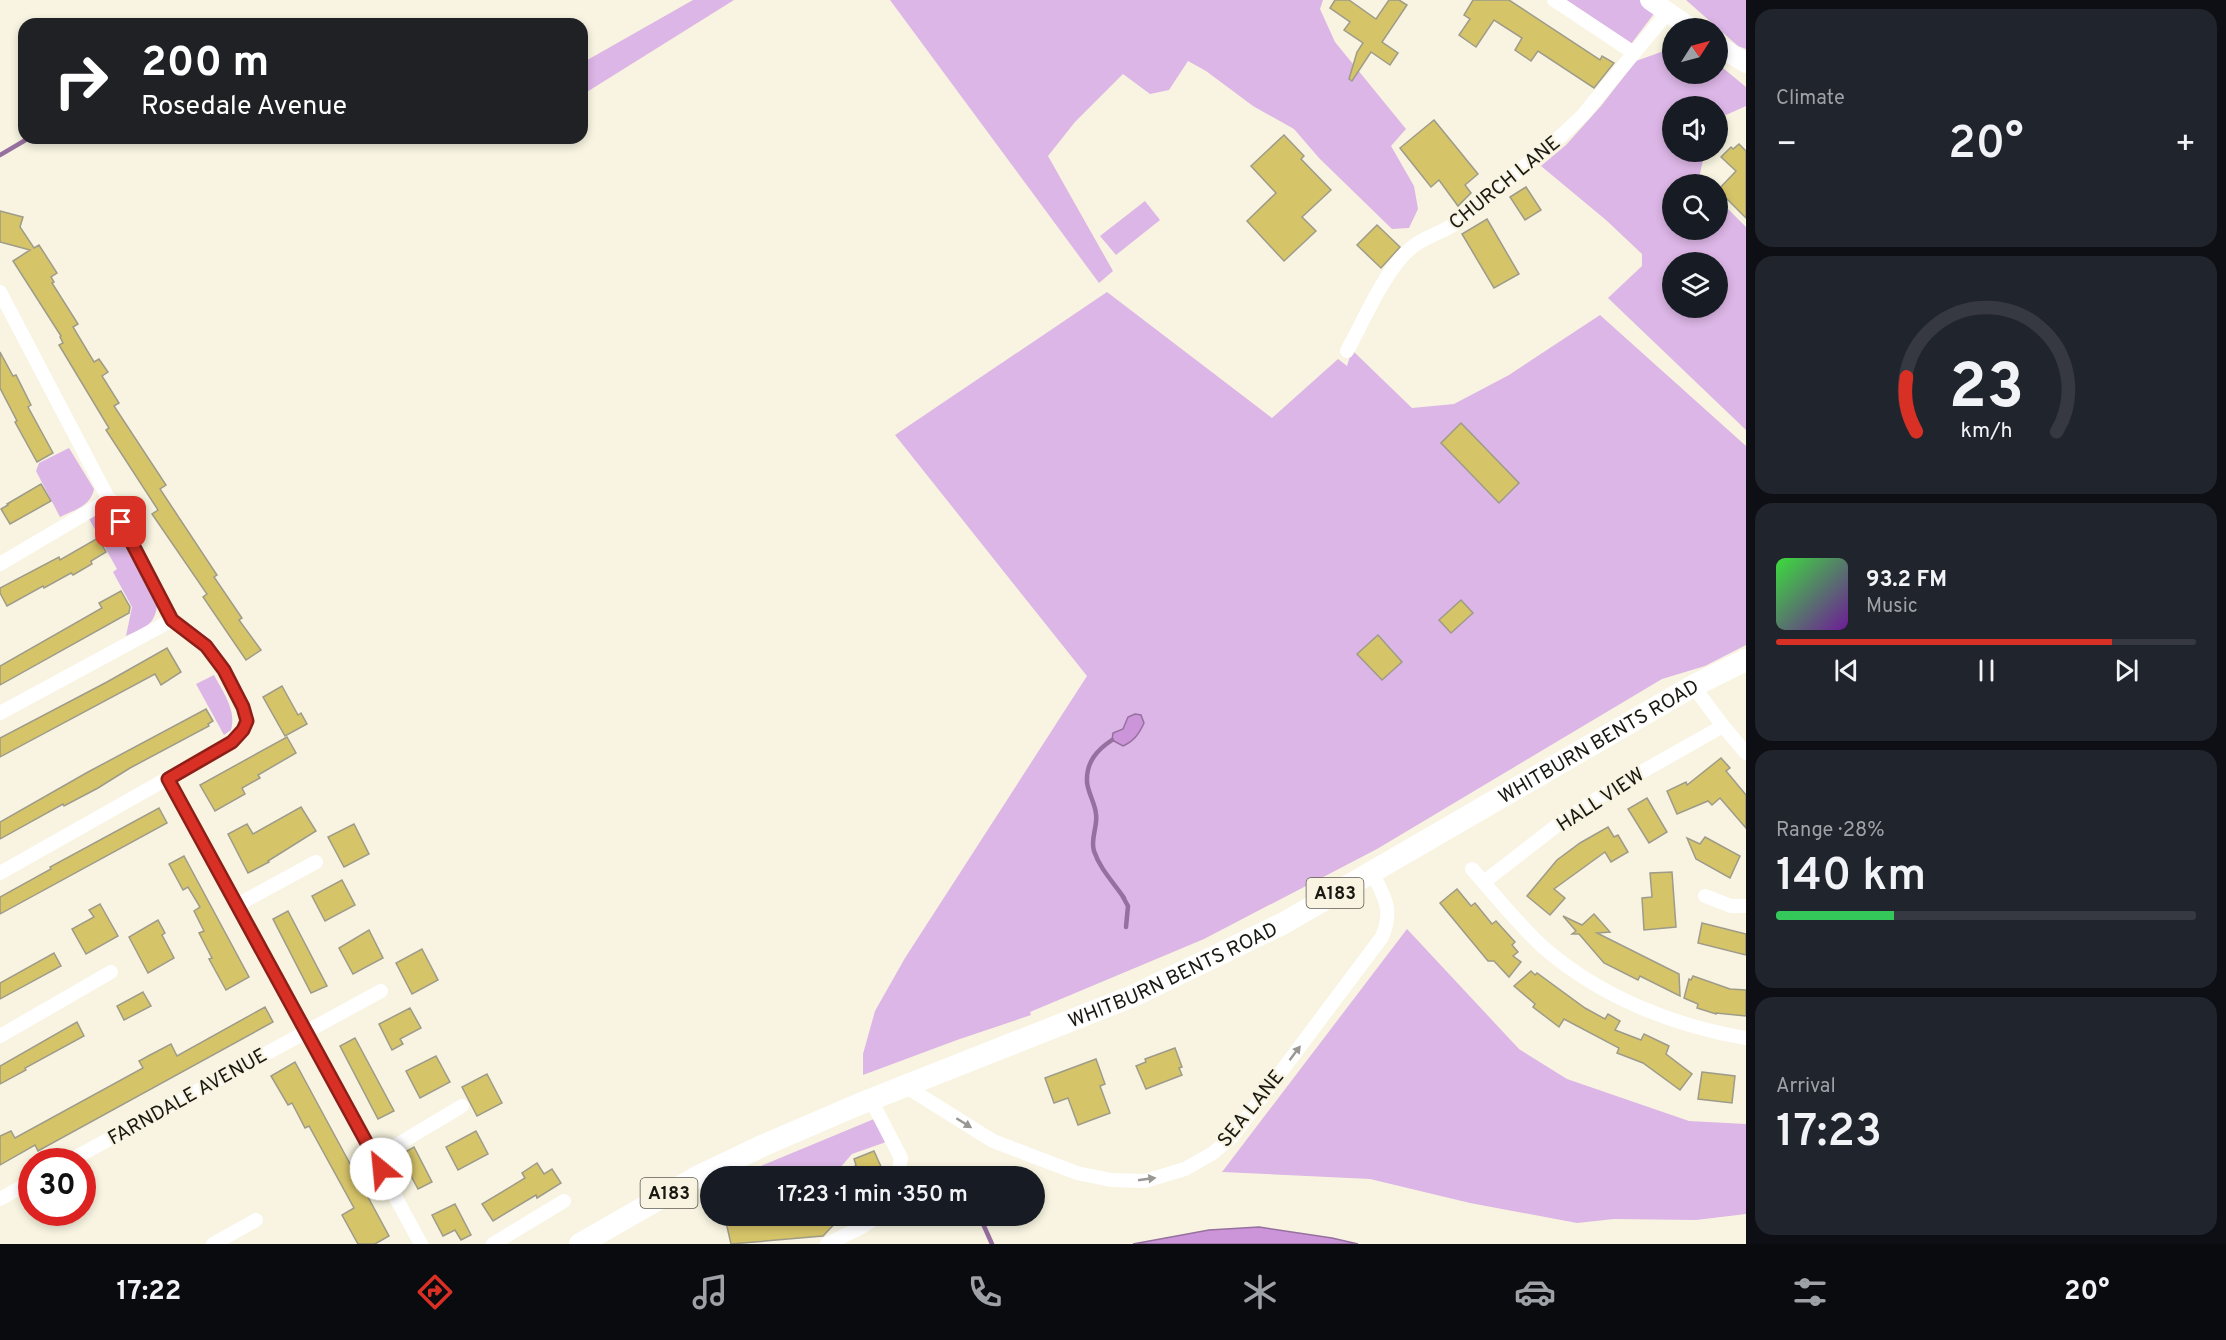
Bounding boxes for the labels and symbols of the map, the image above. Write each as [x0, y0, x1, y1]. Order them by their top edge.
north arrow [1662, 18, 1728, 84]
street label: CHURCH LANE [1444, 131, 1566, 236]
pin [95, 496, 146, 547]
street label: WHITBURN BENTS ROAD [1494, 674, 1704, 811]
street label: HALL VIEW [1552, 763, 1650, 839]
road number: A183 [1306, 878, 1364, 908]
street label: WHITBURN BENTS ROAD [1065, 917, 1282, 1035]
street label: FARNDALE AVENUE [104, 1043, 272, 1152]
one-way arrow [1288, 1045, 1300, 1060]
street label: SEA LANE [1212, 1065, 1291, 1153]
one-way arrow [956, 1117, 972, 1128]
position arrow [349, 1137, 413, 1201]
speed limit sign: 30 [18, 1148, 96, 1226]
one-way arrow [1138, 1175, 1157, 1184]
road number: A183 [640, 1178, 698, 1208]

